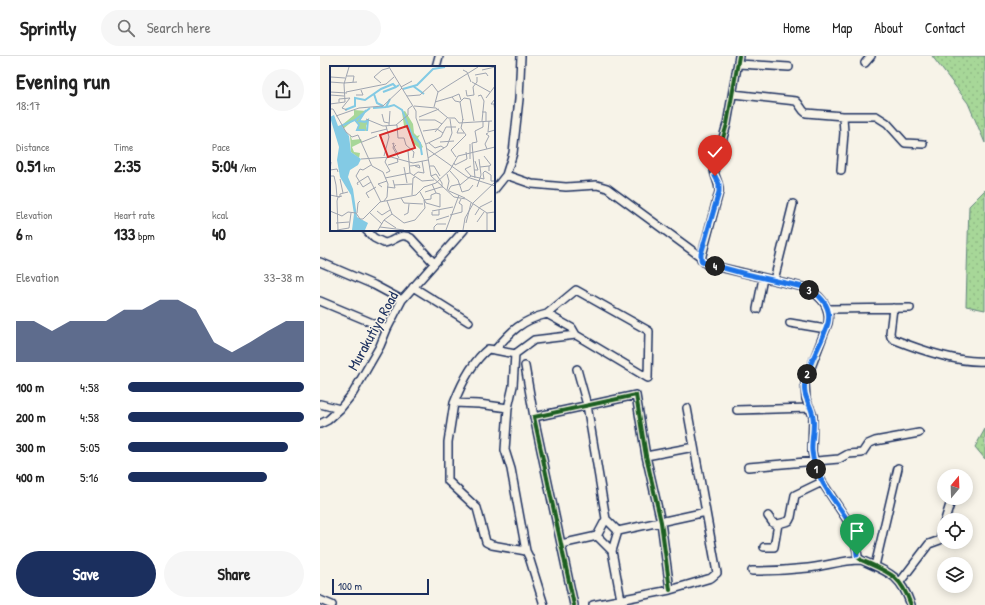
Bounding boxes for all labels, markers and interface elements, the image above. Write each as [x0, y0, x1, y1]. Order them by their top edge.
search box [101, 10, 381, 46]
text: Sprintly [20, 15, 77, 41]
icon: search [115, 17, 137, 39]
text: Search here [147, 17, 211, 38]
text: Home [783, 18, 810, 37]
text: Map [832, 18, 852, 37]
text: About [874, 18, 903, 37]
text: Contact [925, 18, 965, 37]
text: Evening run [16, 66, 110, 96]
inset map [330, 66, 495, 231]
button: share [262, 69, 304, 111]
text: 18:17 [16, 96, 41, 114]
pin [698, 135, 732, 176]
text: Distance [16, 140, 50, 154]
text: Time [114, 140, 133, 154]
text: Pace [212, 140, 230, 154]
icon: check [704, 141, 726, 163]
text: 0.51 [16, 154, 41, 177]
text: 2:35 [114, 154, 141, 177]
text: 5:04 [212, 154, 237, 177]
text: km [41, 161, 55, 175]
text: /km [237, 161, 256, 175]
text: Elevation [16, 208, 53, 222]
text: Heart rate [114, 208, 155, 222]
text: kcal [212, 208, 228, 222]
text: 6 [16, 222, 23, 245]
text: 133 [114, 222, 135, 245]
text: 40 [212, 222, 226, 245]
text: m [23, 229, 33, 243]
text: bpm [135, 229, 155, 243]
pin: 4 [705, 256, 725, 276]
text: 4 [713, 259, 717, 273]
text: Elevation [16, 268, 59, 286]
text: 33–38 m [264, 268, 304, 286]
pin: 3 [799, 280, 819, 300]
text: 3 [807, 283, 811, 297]
street label: Murakutiya Road [342, 287, 403, 374]
pin: 2 [797, 364, 817, 384]
text: 2 [804, 367, 810, 381]
text: 100 m [16, 378, 44, 396]
text: 4:58 [80, 378, 99, 396]
text: 200 m [16, 408, 46, 426]
text: 4:58 [80, 408, 99, 426]
text: 300 m [16, 438, 45, 456]
text: 5:05 [80, 438, 100, 456]
pin: 1 [806, 459, 826, 479]
text: 1 [814, 462, 818, 476]
text: 400 m [16, 468, 44, 486]
text: 5:16 [80, 468, 98, 486]
north arrow [937, 469, 973, 505]
map controls [937, 469, 973, 593]
button: locate [937, 513, 973, 549]
pin [840, 514, 874, 555]
icon: arrive [846, 520, 868, 542]
button: Save [16, 551, 156, 597]
button: Share [164, 551, 304, 597]
button: layers [937, 557, 973, 593]
scale bar [332, 577, 429, 596]
text: 100 m [338, 579, 362, 593]

